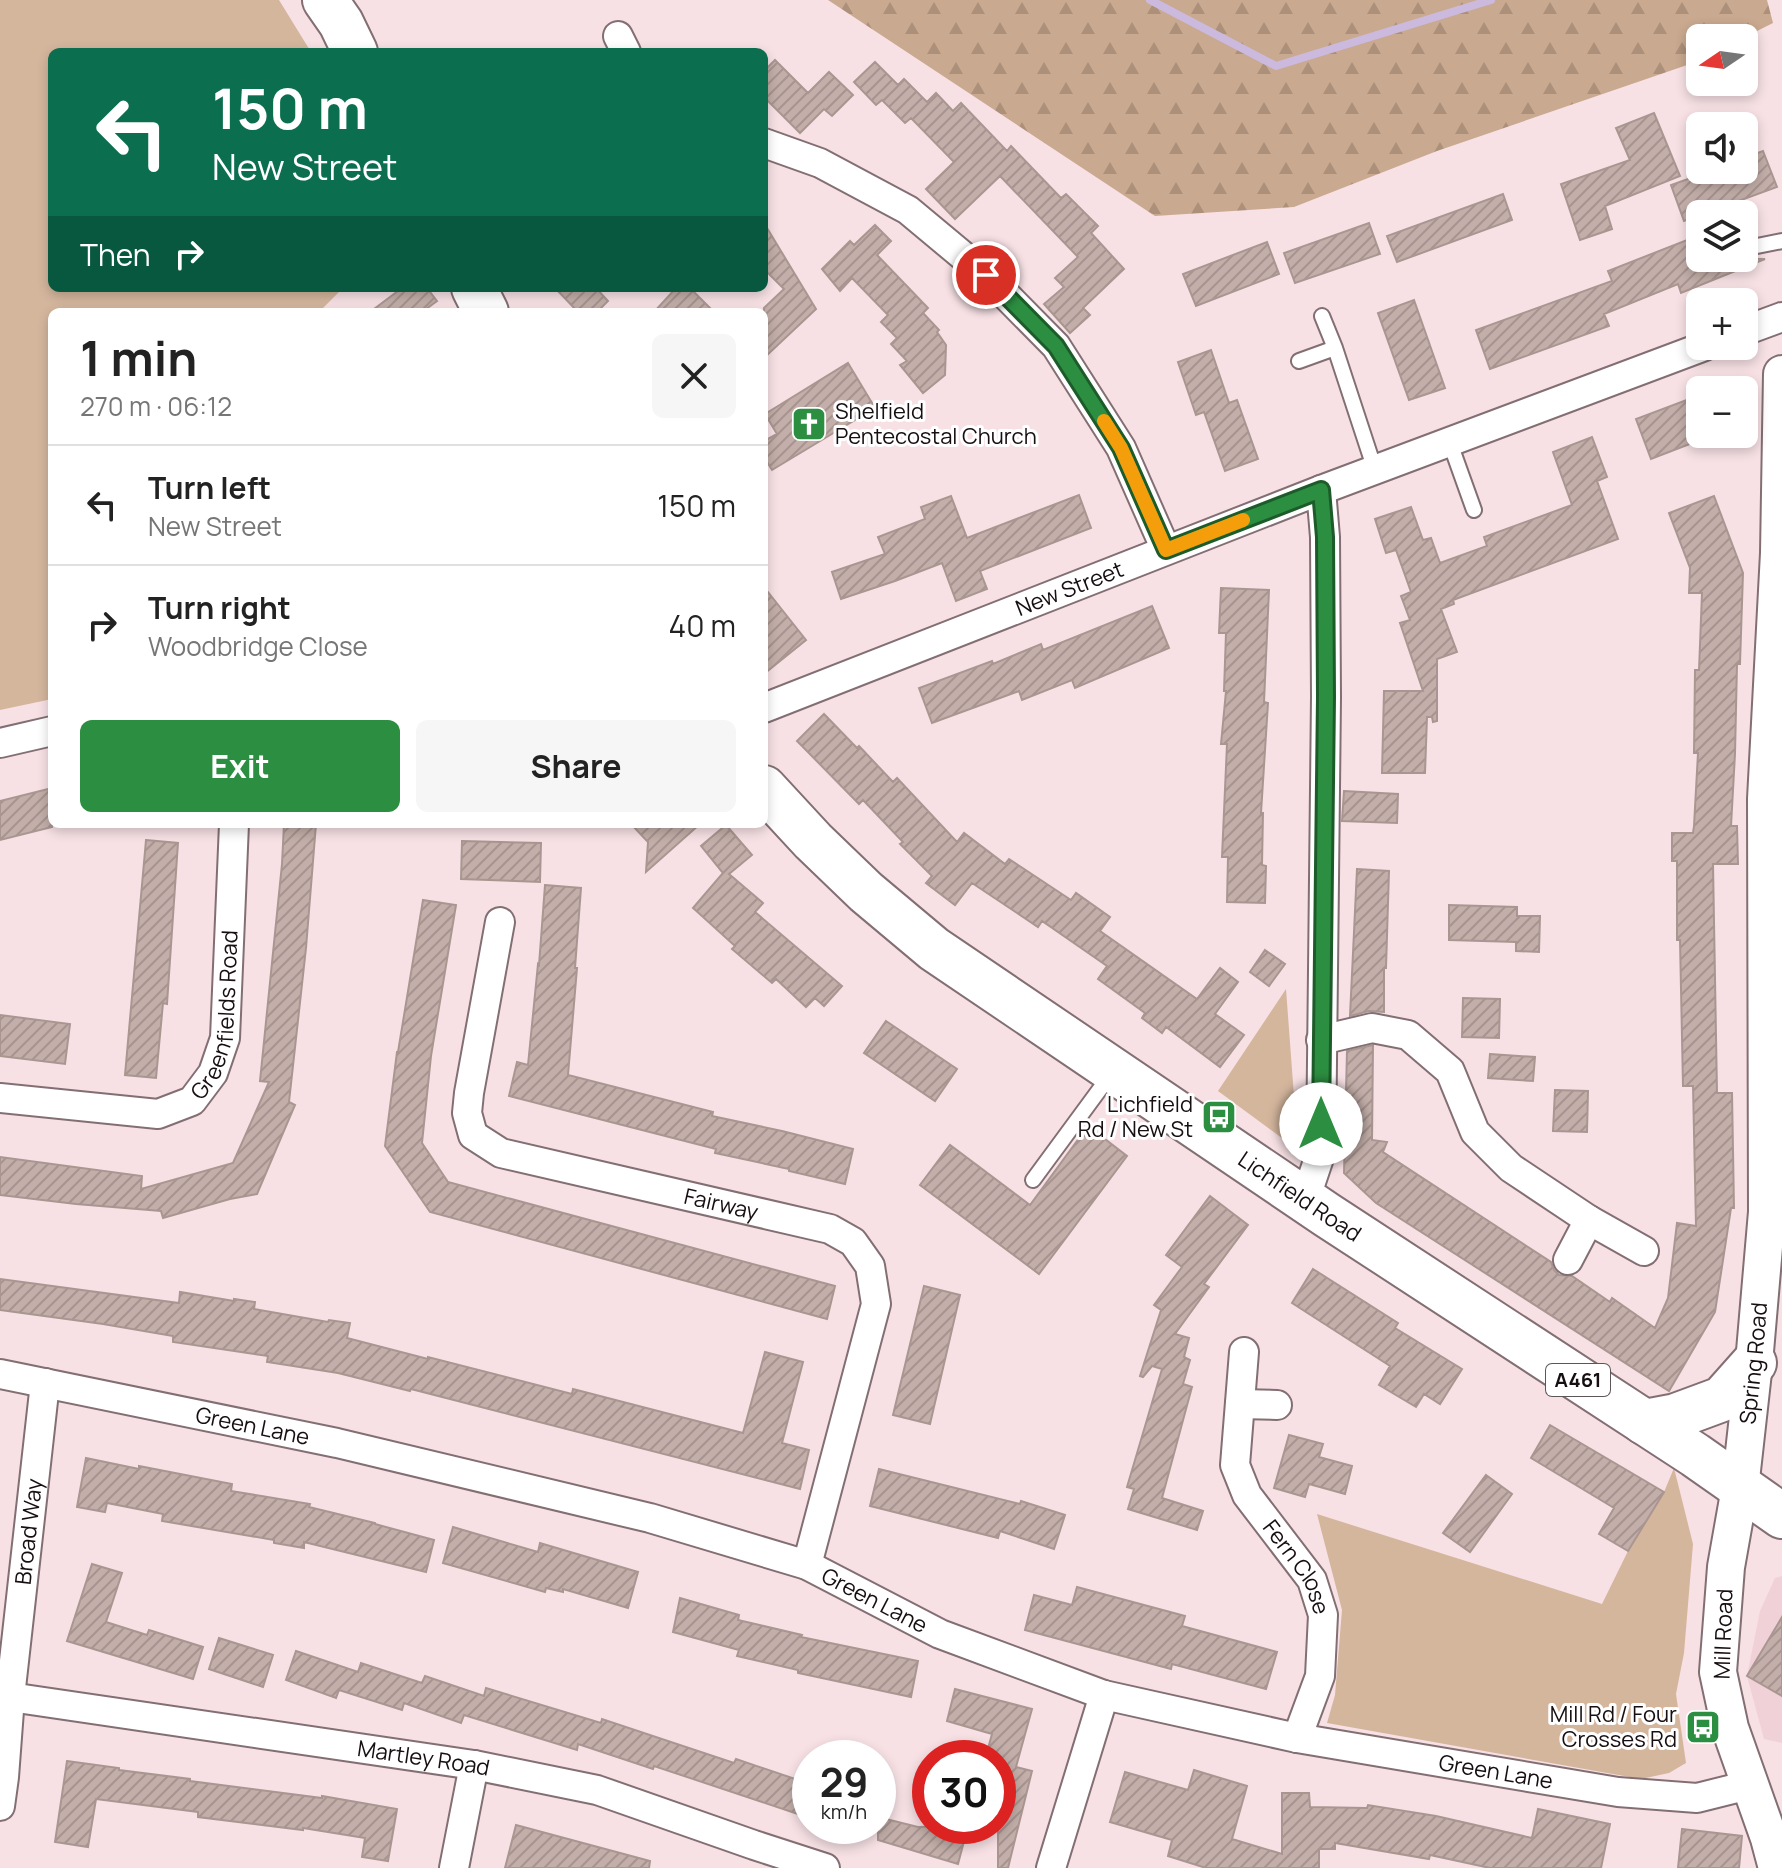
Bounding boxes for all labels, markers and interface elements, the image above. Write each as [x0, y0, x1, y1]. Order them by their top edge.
north arrow [1686, 24, 1758, 96]
map controls [1686, 24, 1758, 448]
text: 150 m [212, 69, 368, 146]
icon: left [80, 80, 184, 184]
button: sound [1686, 112, 1758, 184]
text: New Street [212, 142, 398, 191]
button: layers [1686, 200, 1758, 272]
icon: right [167, 232, 211, 276]
text: Then [80, 234, 151, 275]
pin [952, 241, 1020, 309]
icon: arrive [964, 253, 1008, 297]
button: + [1686, 288, 1758, 360]
text: 1 min [80, 325, 197, 390]
button: close [652, 334, 736, 418]
button: − [1686, 376, 1758, 448]
text: 270 m · 06:12 [80, 388, 232, 424]
place label: Shelfield Pentecostal Church [835, 396, 1037, 451]
church icon: Shelfield Pentecostal Church [790, 405, 828, 443]
text: Turn left [148, 467, 271, 508]
icon: left [80, 483, 124, 527]
text: 150 m [657, 485, 736, 526]
text: New Street [148, 508, 282, 544]
street label: New Street [1011, 554, 1128, 623]
text: Turn right [148, 587, 291, 628]
icon: right [80, 603, 124, 647]
text: 40 m [669, 605, 736, 646]
text: Woodbridge Close [148, 628, 368, 664]
button: Exit [80, 720, 400, 812]
button: Share [416, 720, 736, 812]
street label: Greenfields Road [183, 930, 245, 1105]
position arrow [1279, 1082, 1363, 1166]
place label: Lichfield Rd / New St [1078, 1089, 1193, 1144]
bus stop icon: Lichfield Rd / New St [1200, 1098, 1238, 1136]
street label: Lichfield Road [1232, 1144, 1367, 1248]
street label: Fairway [681, 1181, 762, 1227]
street label: Spring Road [1732, 1301, 1774, 1426]
road number: A461 [1546, 1364, 1610, 1396]
street label: Green Lane [193, 1399, 312, 1452]
street label: Broad Way [8, 1476, 49, 1586]
street label: Fern Close [1256, 1513, 1337, 1618]
street label: Green Lane [817, 1560, 933, 1640]
street label: Mill Road [1706, 1588, 1740, 1680]
place label: Mill Rd / Four Crosses Rd [1550, 1699, 1677, 1754]
bus stop icon: Mill Rd / Four Crosses Rd [1684, 1708, 1722, 1746]
street label: Martley Road [355, 1733, 492, 1783]
speed limit sign: 30 [912, 1740, 1016, 1844]
street label: Green Lane [1437, 1747, 1555, 1796]
text: 29 [820, 1754, 868, 1809]
text: km/h [821, 1798, 867, 1825]

